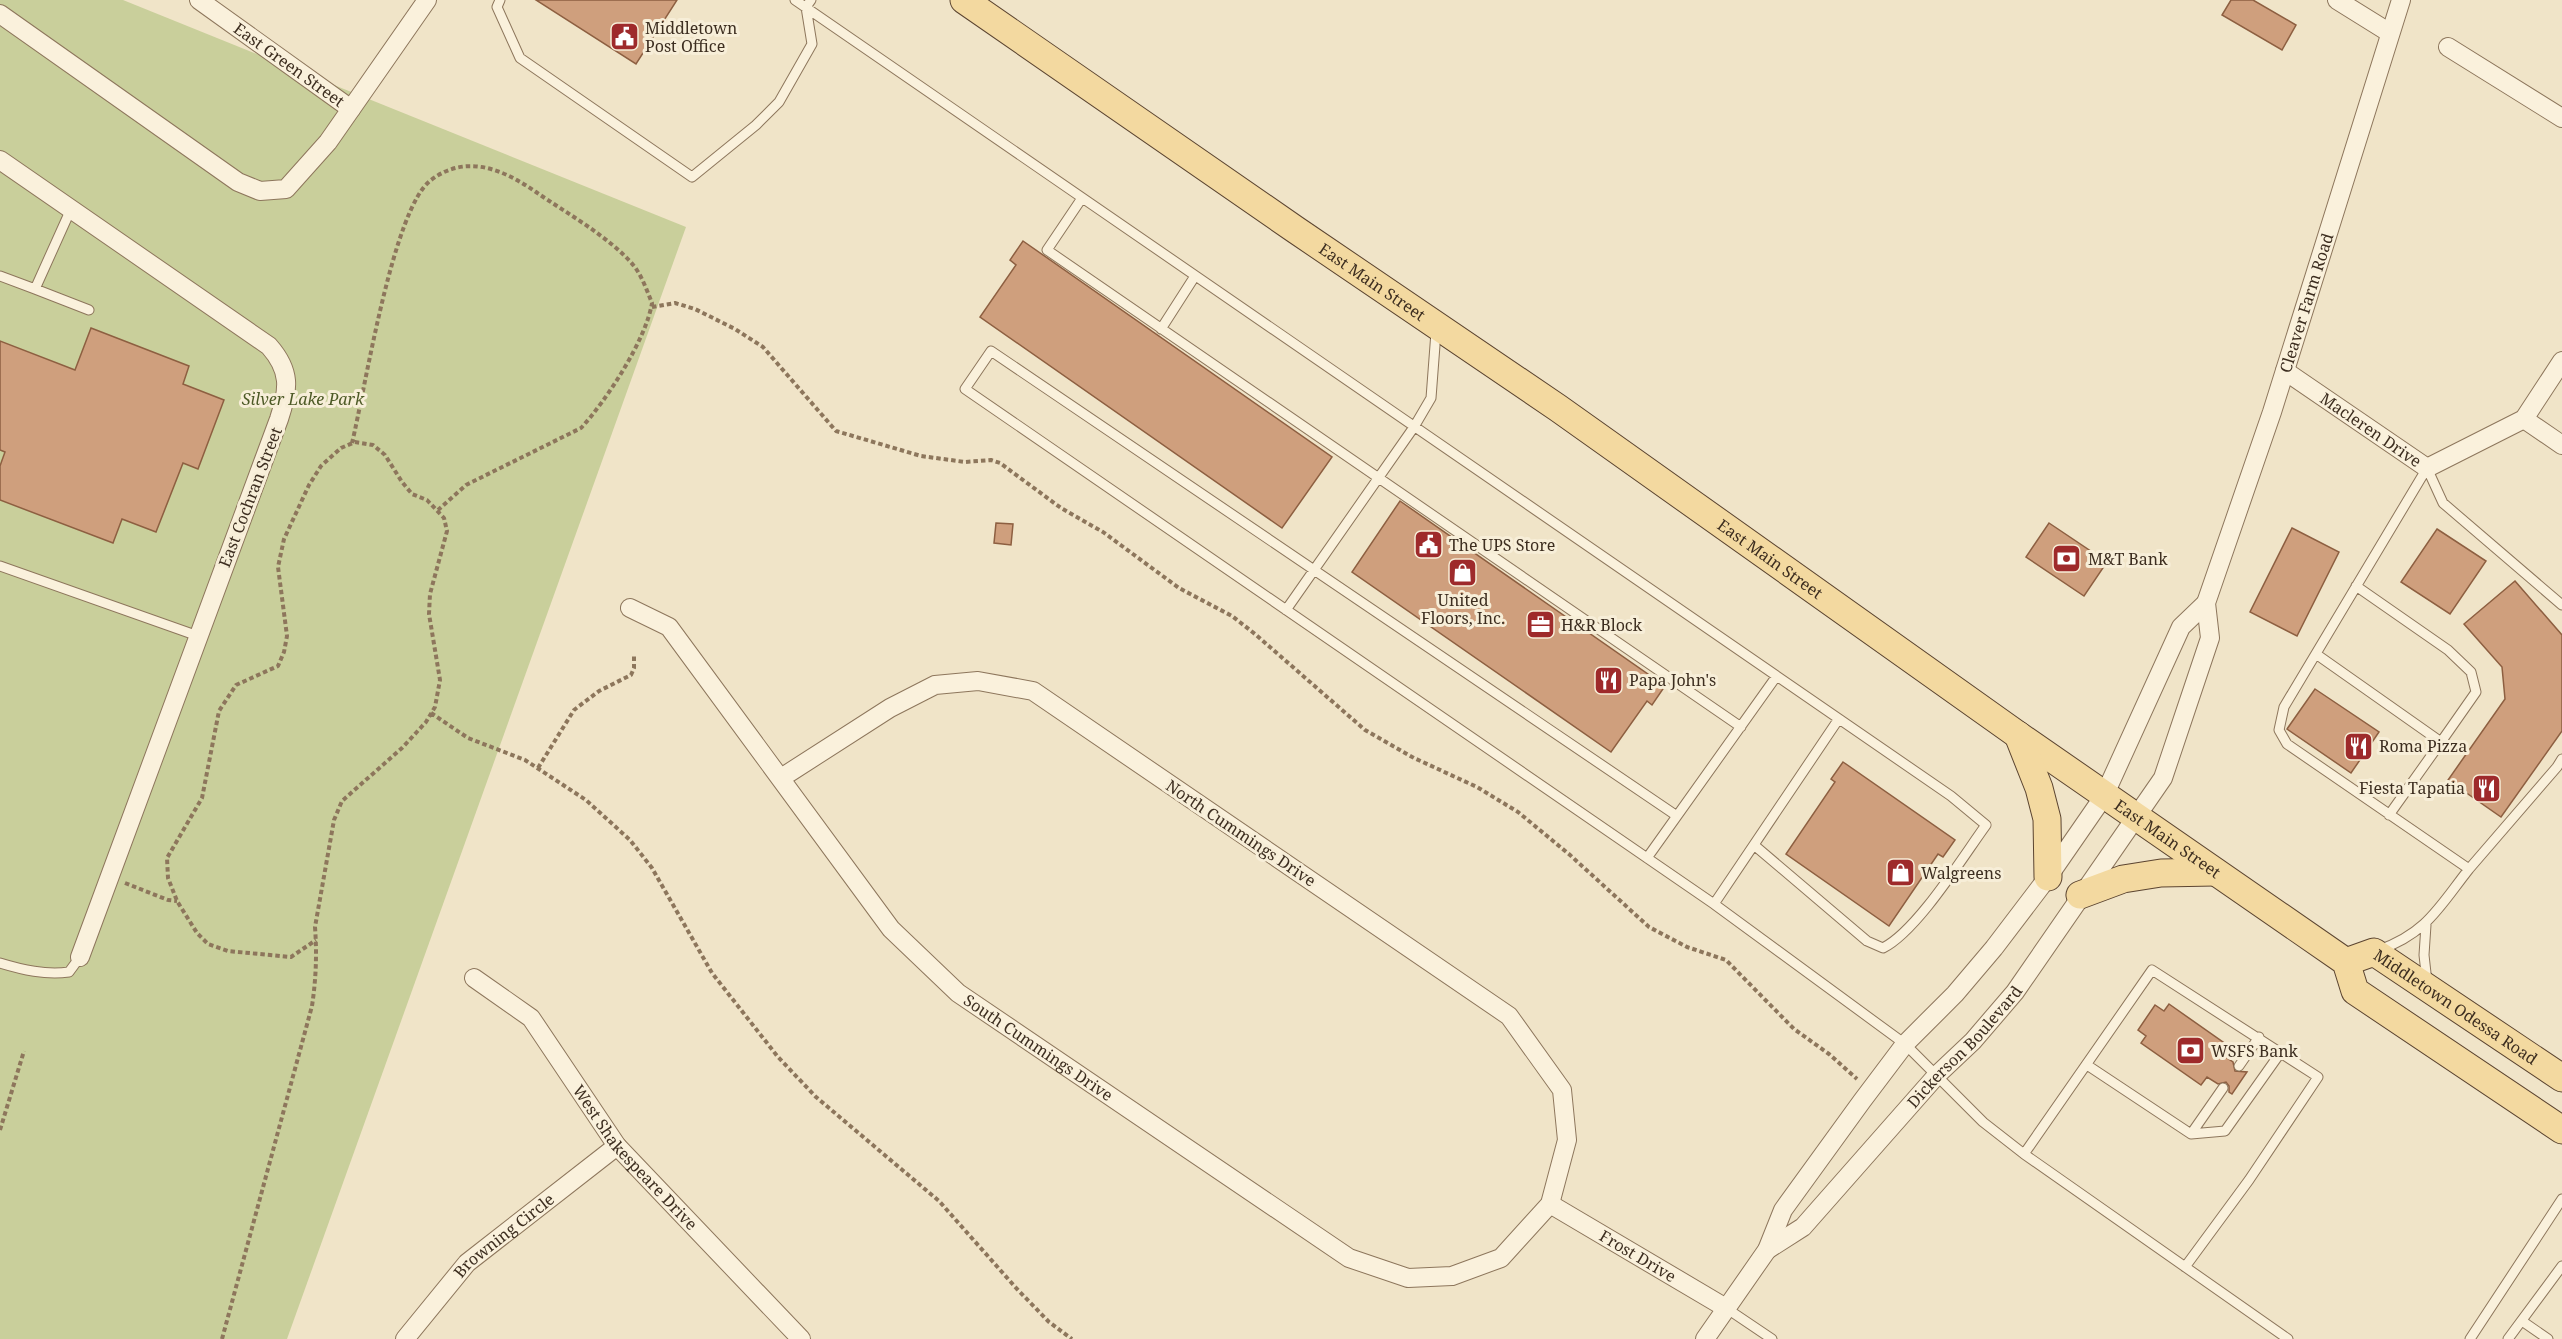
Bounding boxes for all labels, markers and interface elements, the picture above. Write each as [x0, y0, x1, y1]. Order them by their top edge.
street label: East Green Street [229, 17, 349, 112]
place label: Middletown Post Office [645, 17, 737, 57]
public building icon: Middletown Post Office [608, 21, 640, 53]
street label: Cleaver Farm Road [2274, 230, 2338, 375]
street label: East Main Street [1315, 238, 1430, 326]
street label: Macleren Drive [2316, 387, 2426, 472]
park label: Silver Lake Park [242, 388, 365, 410]
street label: East Cochran Street [213, 423, 287, 570]
street label: East Main Street [1713, 514, 1828, 604]
public building icon: The UPS Store [1412, 529, 1444, 561]
place label: The UPS Store [1449, 534, 1555, 556]
bank icon: M&T Bank [2051, 543, 2083, 575]
place label: M&T Bank [2088, 548, 2168, 570]
shop icon: United Floors, Inc. [1447, 556, 1479, 588]
place label: United Floors, Inc. [1421, 589, 1505, 629]
office icon: H&R Block [1524, 609, 1556, 641]
place label: H&R Block [1561, 614, 1643, 636]
restaurant icon: Papa John's [1592, 664, 1624, 696]
place label: Papa John's [1629, 669, 1716, 691]
restaurant icon: Roma Pizza [2342, 730, 2374, 762]
place label: Roma Pizza [2379, 735, 2467, 757]
restaurant icon: Fiesta Tapatia [2470, 772, 2502, 804]
street label: North Cummings Drive [1162, 774, 1320, 892]
place label: Fiesta Tapatia [2359, 777, 2465, 799]
street label: East Main Street [2110, 794, 2225, 883]
shop icon: Walgreens [1884, 857, 1916, 889]
place label: Walgreens [1921, 862, 2001, 884]
street label: Middletown Odessa Road [2369, 944, 2542, 1070]
street label: Dickerson Boulevard [1902, 981, 2027, 1112]
street label: South Cummings Drive [959, 989, 1117, 1106]
bank icon: WSFS Bank [2174, 1035, 2206, 1067]
place label: WSFS Bank [2211, 1040, 2299, 1062]
street label: West Shakespeare Drive [568, 1080, 702, 1235]
street label: Browning Circle [448, 1188, 559, 1282]
street label: Frost Drive [1595, 1225, 1680, 1287]

